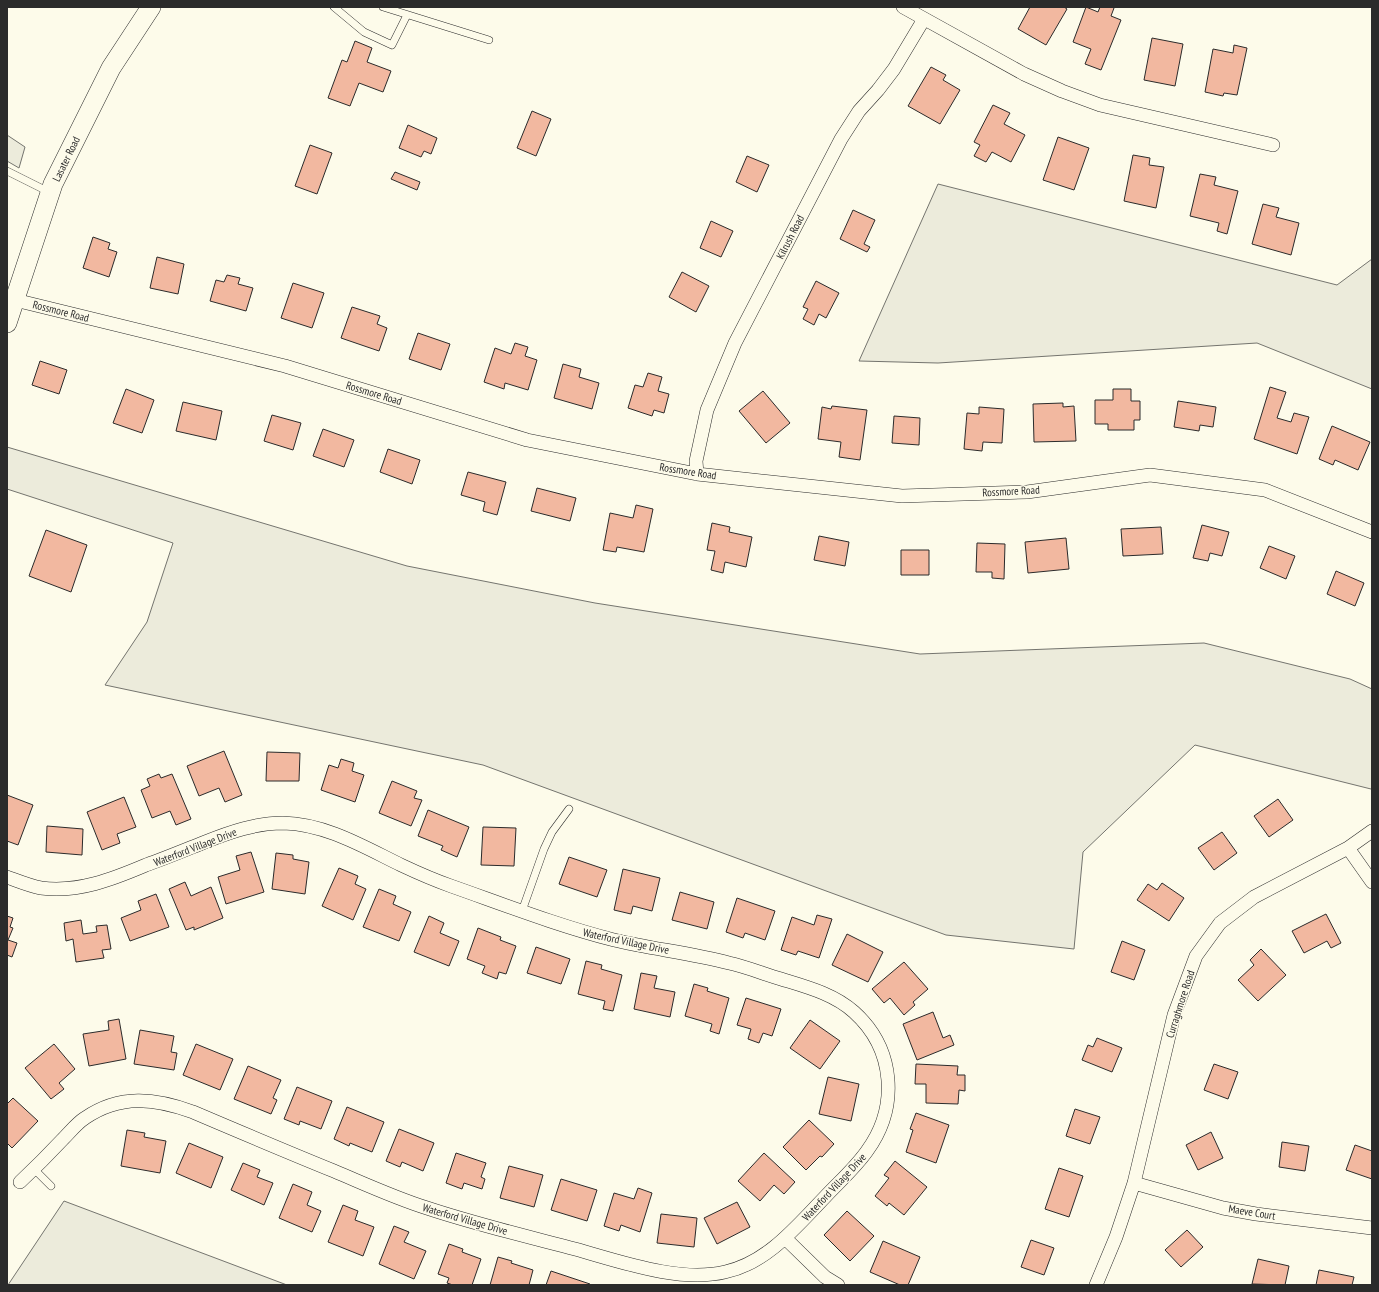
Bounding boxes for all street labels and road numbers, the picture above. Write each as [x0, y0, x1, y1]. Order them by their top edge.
street label: Lasater Road [49, 134, 83, 184]
street label: Kilrush Road [773, 212, 807, 261]
street label: Rossmore Road [31, 297, 91, 325]
street label: Rossmore Road [344, 378, 404, 408]
street label: Rossmore Road [658, 460, 718, 482]
street label: Rossmore Road [982, 482, 1040, 499]
street label: Waterford Village Drive [151, 825, 239, 869]
street label: Waterford Village Drive [582, 925, 671, 957]
street label: Curraghmore Road [1162, 968, 1198, 1040]
street label: Waterford Village Drive [799, 1150, 869, 1224]
street label: Waterford Village Drive [421, 1200, 510, 1238]
street label: Maeve Court [1227, 1201, 1277, 1223]

